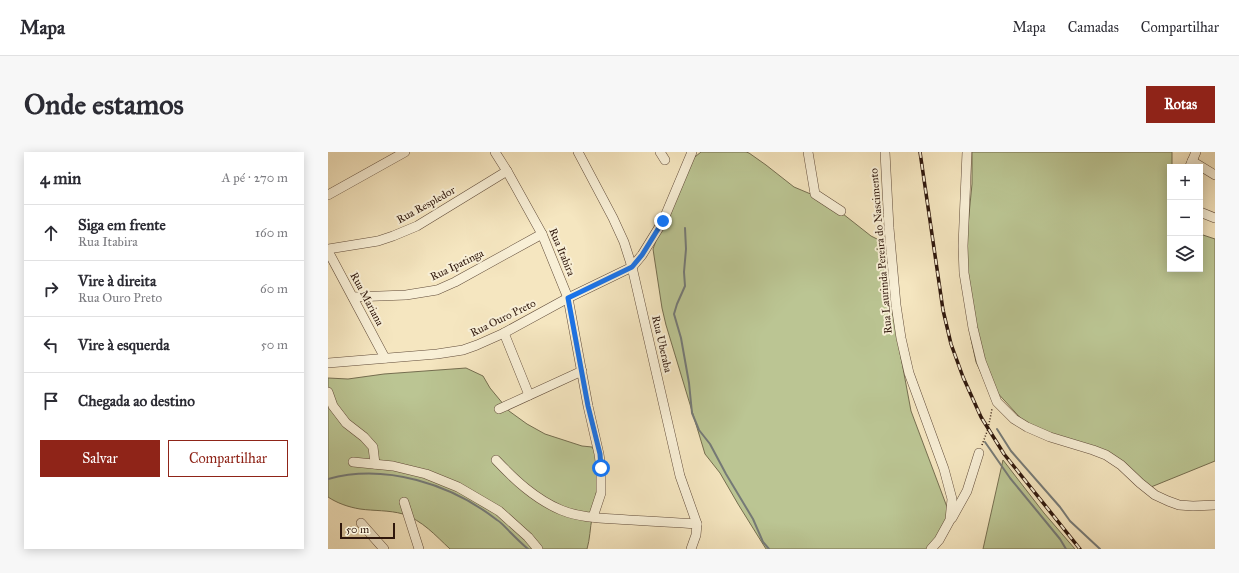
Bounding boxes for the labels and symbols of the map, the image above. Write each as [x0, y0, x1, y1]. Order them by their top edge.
street label: Rua Laurinda Pereira do Nascimento [867, 167, 895, 334]
street label: Rua Respledor [394, 183, 458, 226]
route end [654, 212, 672, 230]
street label: Rua Itabira [546, 226, 578, 278]
street label: Rua Ipatinga [428, 246, 486, 284]
street label: Rua Mariana [347, 270, 387, 328]
street label: Rua Ouro Preto [468, 296, 538, 339]
street label: Rua Uberaba [649, 314, 675, 374]
route start [592, 459, 610, 477]
scale bar [340, 521, 395, 540]

